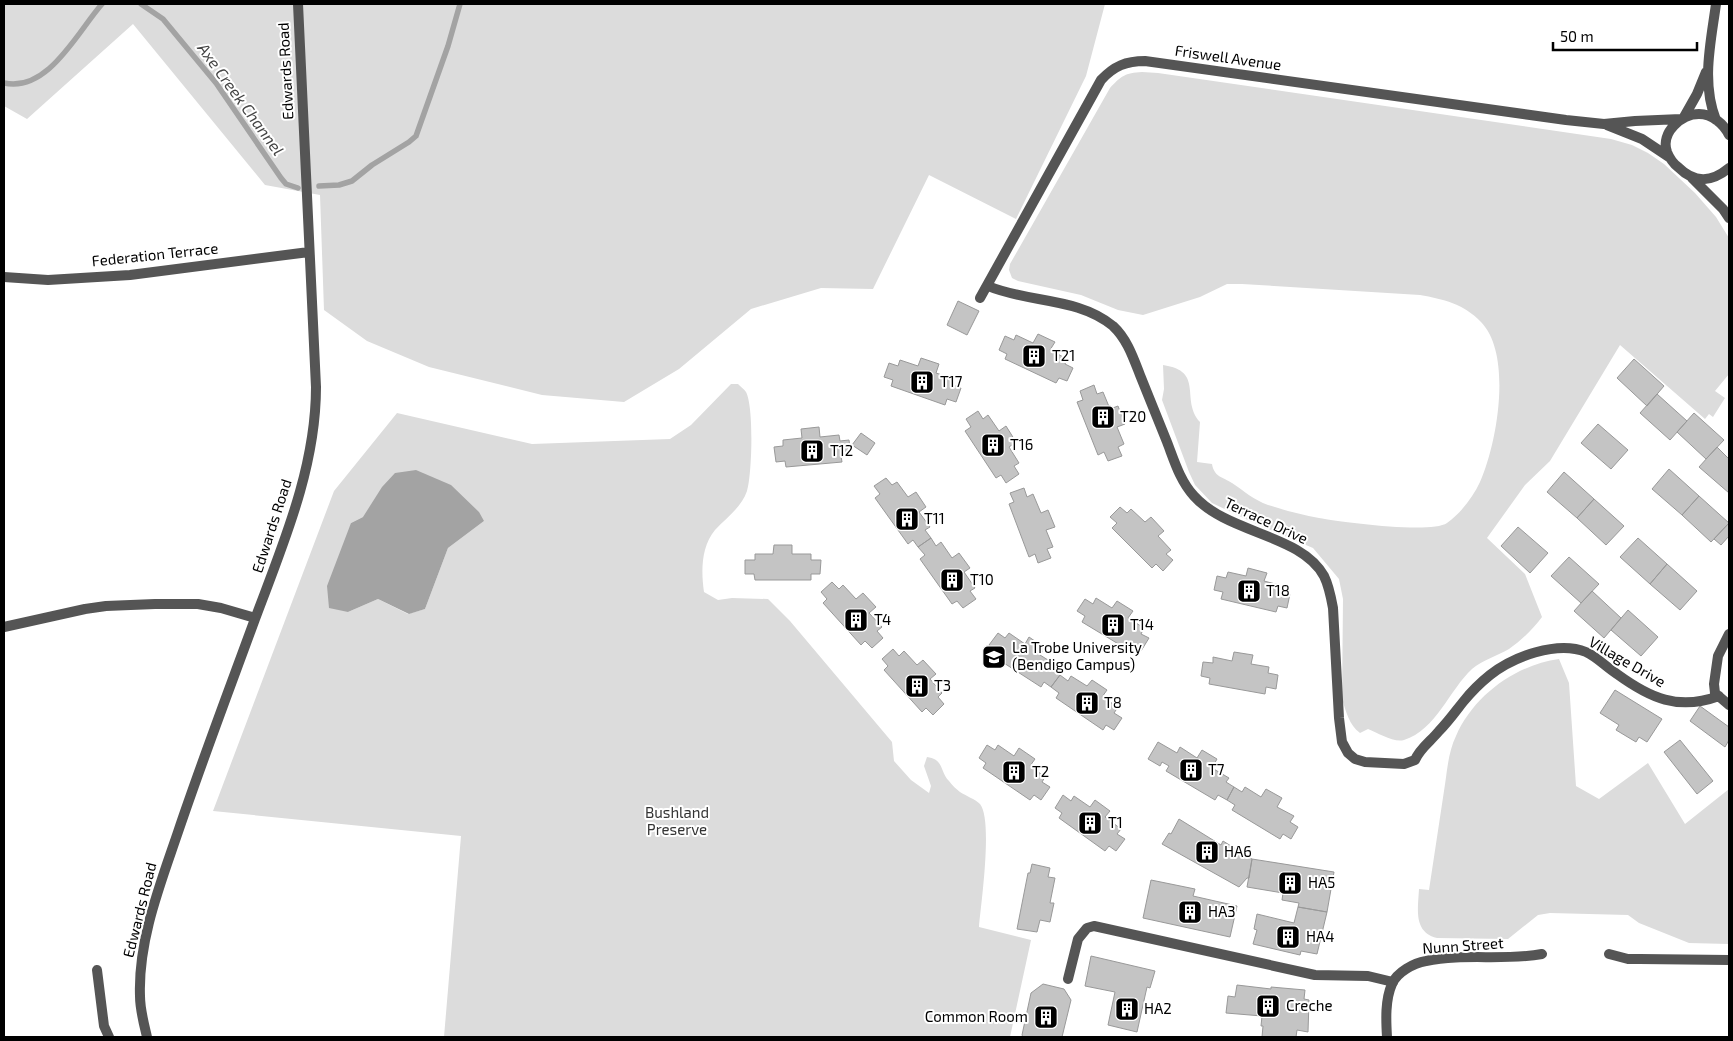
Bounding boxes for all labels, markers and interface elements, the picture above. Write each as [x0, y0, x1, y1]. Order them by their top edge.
scale bar [1553, 20, 1697, 52]
street label: Edwards Road [273, 22, 297, 120]
text: 50 m [1560, 27, 1594, 45]
water label: Axe Creek Channel [194, 38, 288, 158]
street label: Friswell Avenue [1174, 41, 1283, 73]
street label: Federation Terrace [91, 238, 219, 270]
building icon: T21 [1021, 343, 1047, 369]
place label: T21 [1052, 346, 1075, 364]
building icon: T17 [909, 369, 935, 395]
place label: T17 [940, 372, 963, 390]
building icon: T20 [1090, 404, 1116, 430]
place label: T20 [1120, 407, 1146, 425]
building icon: T16 [980, 432, 1006, 458]
place label: T16 [1010, 435, 1033, 453]
building icon: T12 [799, 438, 825, 464]
place label: T12 [830, 441, 853, 459]
street label: Edwards Road [247, 477, 295, 575]
street label: Terrace Drive [1222, 493, 1311, 547]
building icon: T11 [894, 506, 920, 532]
place label: T11 [924, 509, 945, 527]
building icon: T10 [939, 567, 965, 593]
place label: T10 [970, 570, 994, 588]
building icon: T18 [1236, 578, 1262, 604]
place label: T18 [1266, 581, 1290, 599]
building icon: T4 [843, 607, 869, 633]
place label: T4 [874, 610, 891, 628]
building icon: T14 [1100, 612, 1126, 638]
place label: T14 [1130, 615, 1154, 633]
street label: Village Drive [1586, 632, 1669, 690]
place label: La Trobe University (Bendigo Campus) [1012, 638, 1142, 673]
school or university icon: La Trobe University (Bendigo Campus) [981, 644, 1007, 670]
building icon: T3 [904, 673, 930, 699]
place label: T3 [934, 676, 951, 694]
building icon: T8 [1074, 690, 1100, 716]
place label: T8 [1104, 693, 1122, 711]
building icon: T7 [1178, 757, 1204, 783]
building icon: T2 [1001, 759, 1027, 785]
place label: T7 [1208, 760, 1225, 778]
place label: T2 [1032, 762, 1049, 780]
park label: Bushland Preserve [645, 803, 709, 838]
building icon: T1 [1077, 810, 1103, 836]
place label: T1 [1108, 813, 1123, 831]
building icon: HA6 [1194, 839, 1220, 865]
place label: HA6 [1224, 842, 1252, 860]
street label: Edwards Road [118, 860, 160, 959]
building icon: HA5 [1277, 870, 1303, 896]
place label: HA5 [1308, 873, 1335, 891]
building icon: HA3 [1177, 899, 1203, 925]
place label: HA3 [1208, 902, 1236, 920]
building icon: HA4 [1275, 924, 1301, 950]
place label: HA4 [1306, 927, 1335, 945]
street label: Nunn Street [1422, 933, 1505, 957]
building icon: Creche [1255, 993, 1281, 1019]
building icon: HA2 [1114, 996, 1140, 1022]
place label: Creche [1286, 996, 1333, 1014]
place label: HA2 [1144, 999, 1172, 1017]
building icon: Common Room [1033, 1004, 1059, 1030]
place label: Common Room [925, 1007, 1028, 1025]

